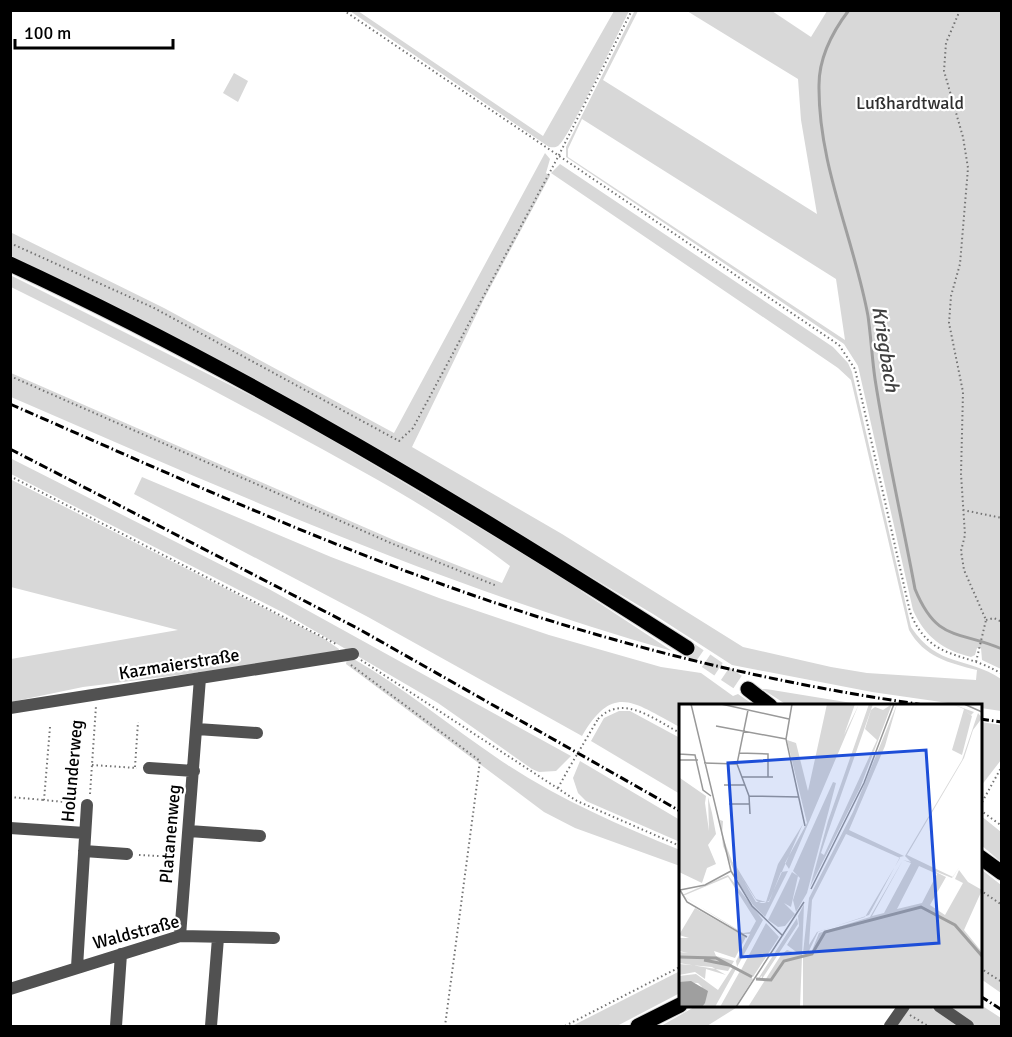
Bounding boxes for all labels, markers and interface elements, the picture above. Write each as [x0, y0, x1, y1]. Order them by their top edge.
scale bar [15, 12, 172, 50]
text: 100 m [24, 22, 71, 44]
park label: Lußhardtwald [856, 92, 964, 114]
water label: Kriegbach [866, 304, 905, 395]
street label: Kazmaierstraße [117, 644, 241, 684]
inset map [679, 704, 982, 1007]
street label: Holunderweg [57, 719, 87, 823]
street label: Platanenweg [155, 783, 185, 885]
street label: Waldstraße [90, 910, 182, 954]

